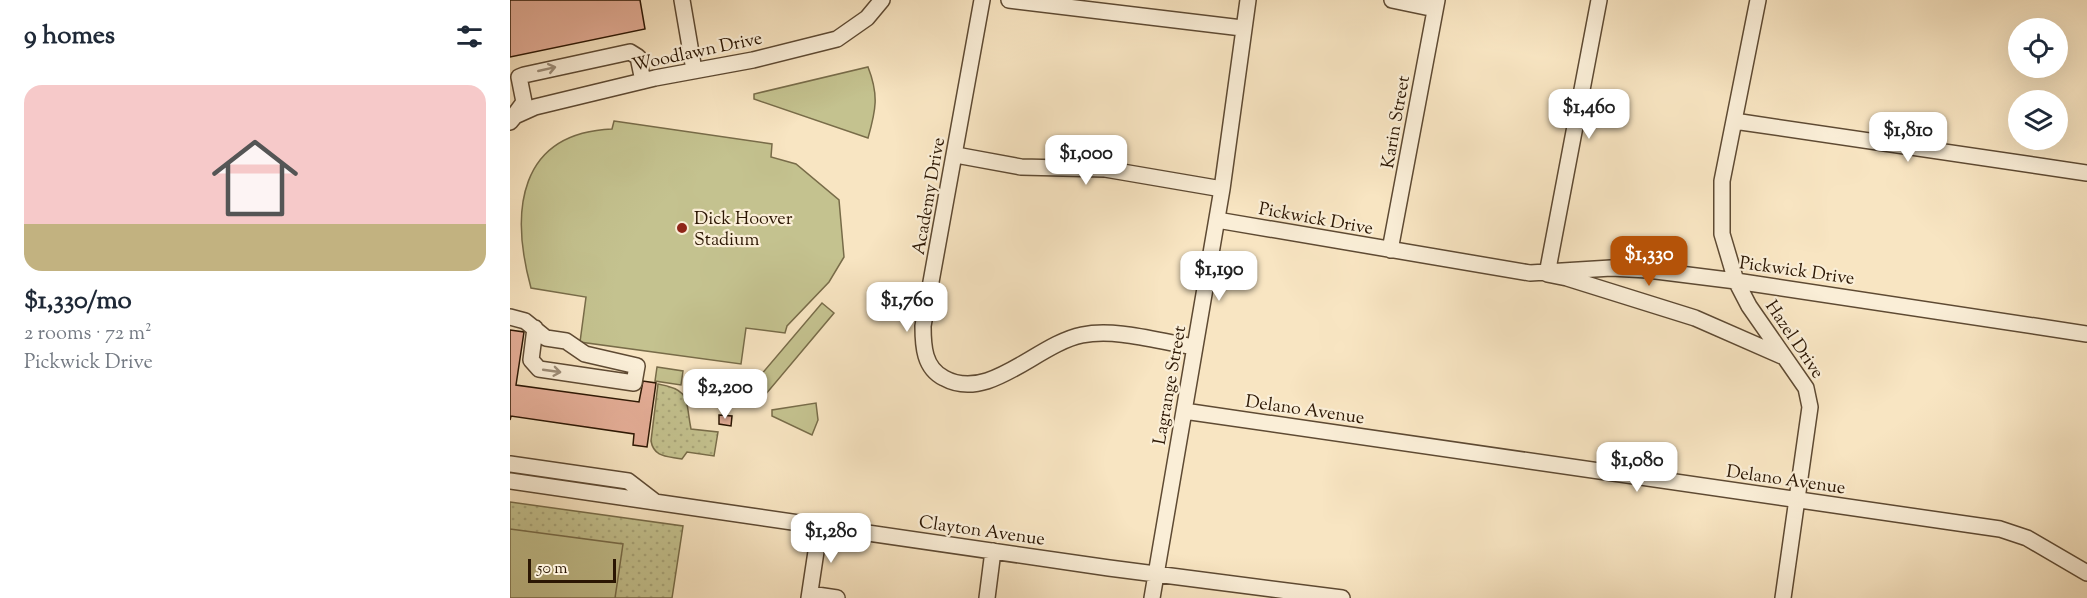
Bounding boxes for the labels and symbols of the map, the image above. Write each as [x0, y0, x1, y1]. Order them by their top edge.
street label: Woodlawn Drive [630, 26, 765, 79]
one-way arrow [537, 63, 556, 75]
street label: Karin Street [1376, 74, 1418, 171]
pin: $1,460 [1540, 89, 1638, 140]
pin: $1,810 [1859, 112, 1957, 163]
pin: $1,000 [1037, 135, 1135, 186]
street label: Academy Drive [907, 136, 953, 257]
street label: Pickwick Drive [1256, 197, 1375, 243]
place label: Dick Hoover Stadium [694, 207, 793, 254]
marker: Dick Hoover Stadium [675, 221, 689, 235]
pin: $1,330 [1600, 236, 1698, 287]
pin: $1,190 [1170, 251, 1268, 302]
street label: Pickwick Drive [1738, 251, 1856, 293]
pin: $1,760 [858, 282, 956, 333]
street label: Hazel Drive [1757, 296, 1829, 385]
street label: Lagrange Street [1148, 324, 1194, 447]
one-way arrow [542, 365, 562, 376]
pin: $2,200 [676, 369, 774, 420]
street label: Delano Avenue [1243, 390, 1366, 432]
pin: $1,080 [1588, 442, 1686, 493]
street label: Delano Avenue [1724, 460, 1847, 502]
street label: Clayton Avenue [917, 510, 1046, 554]
pin: $1,280 [782, 513, 880, 564]
scale bar [528, 556, 616, 584]

